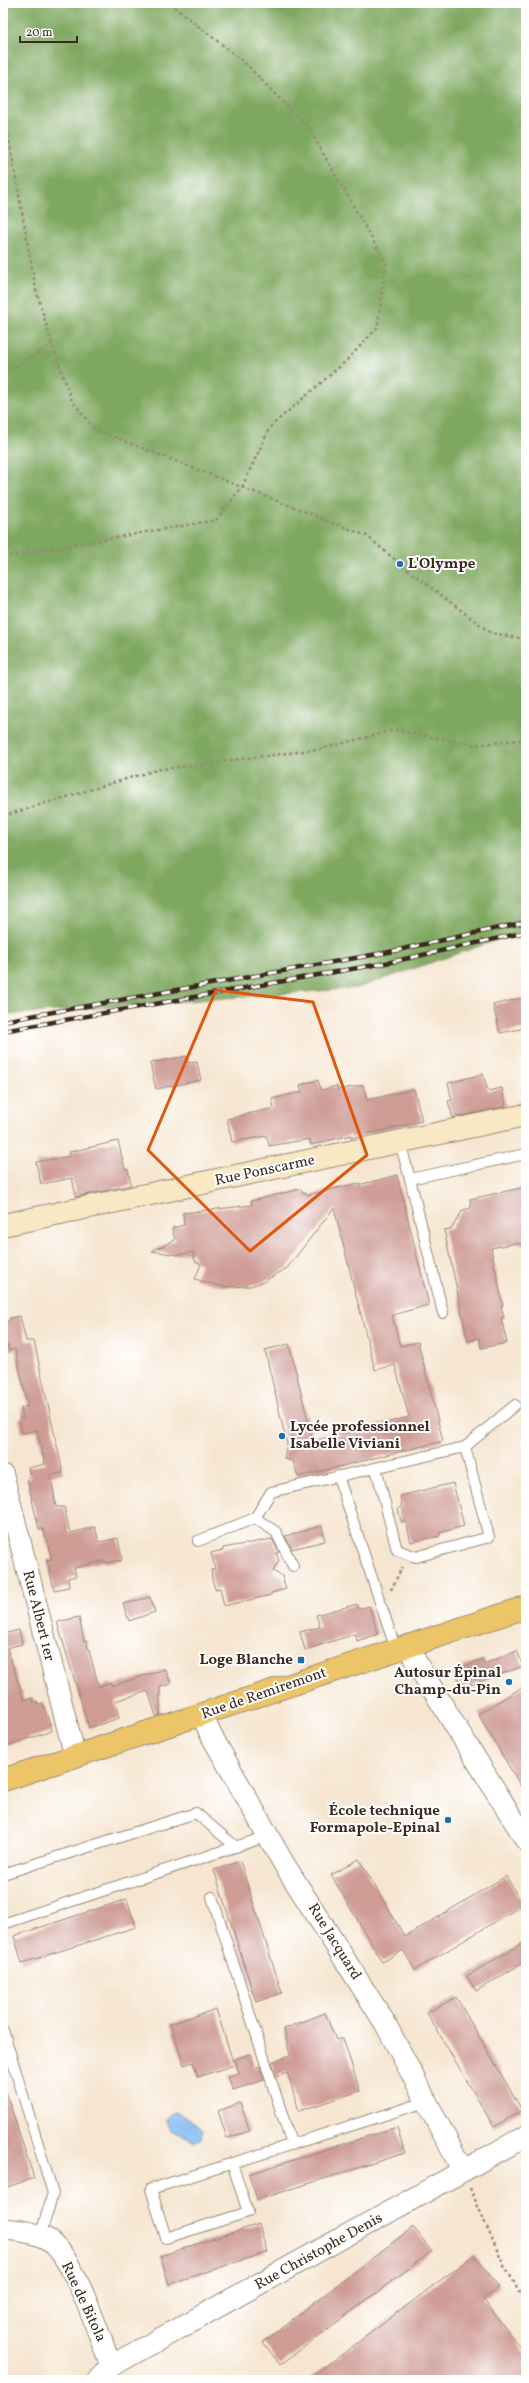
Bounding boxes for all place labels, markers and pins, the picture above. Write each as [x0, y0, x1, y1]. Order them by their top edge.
place label: L'Olympe [408, 554, 476, 575]
marker: L'Olympe [395, 559, 405, 569]
place label: Lycée professionnel Isabelle Viviani [290, 1417, 430, 1455]
marker: Lycée professionnel Isabelle Viviani [277, 1431, 287, 1441]
place label: Loge Blanche [199, 1650, 293, 1671]
marker: Loge Blanche [296, 1655, 306, 1665]
place label: Autosur Épinal Champ-du-Pin [394, 1663, 501, 1701]
marker: Autosur Épinal Champ-du-Pin [504, 1677, 514, 1687]
place label: École technique Formapole-Epinal [310, 1801, 440, 1839]
marker: École technique Formapole-Epinal [443, 1815, 453, 1825]

